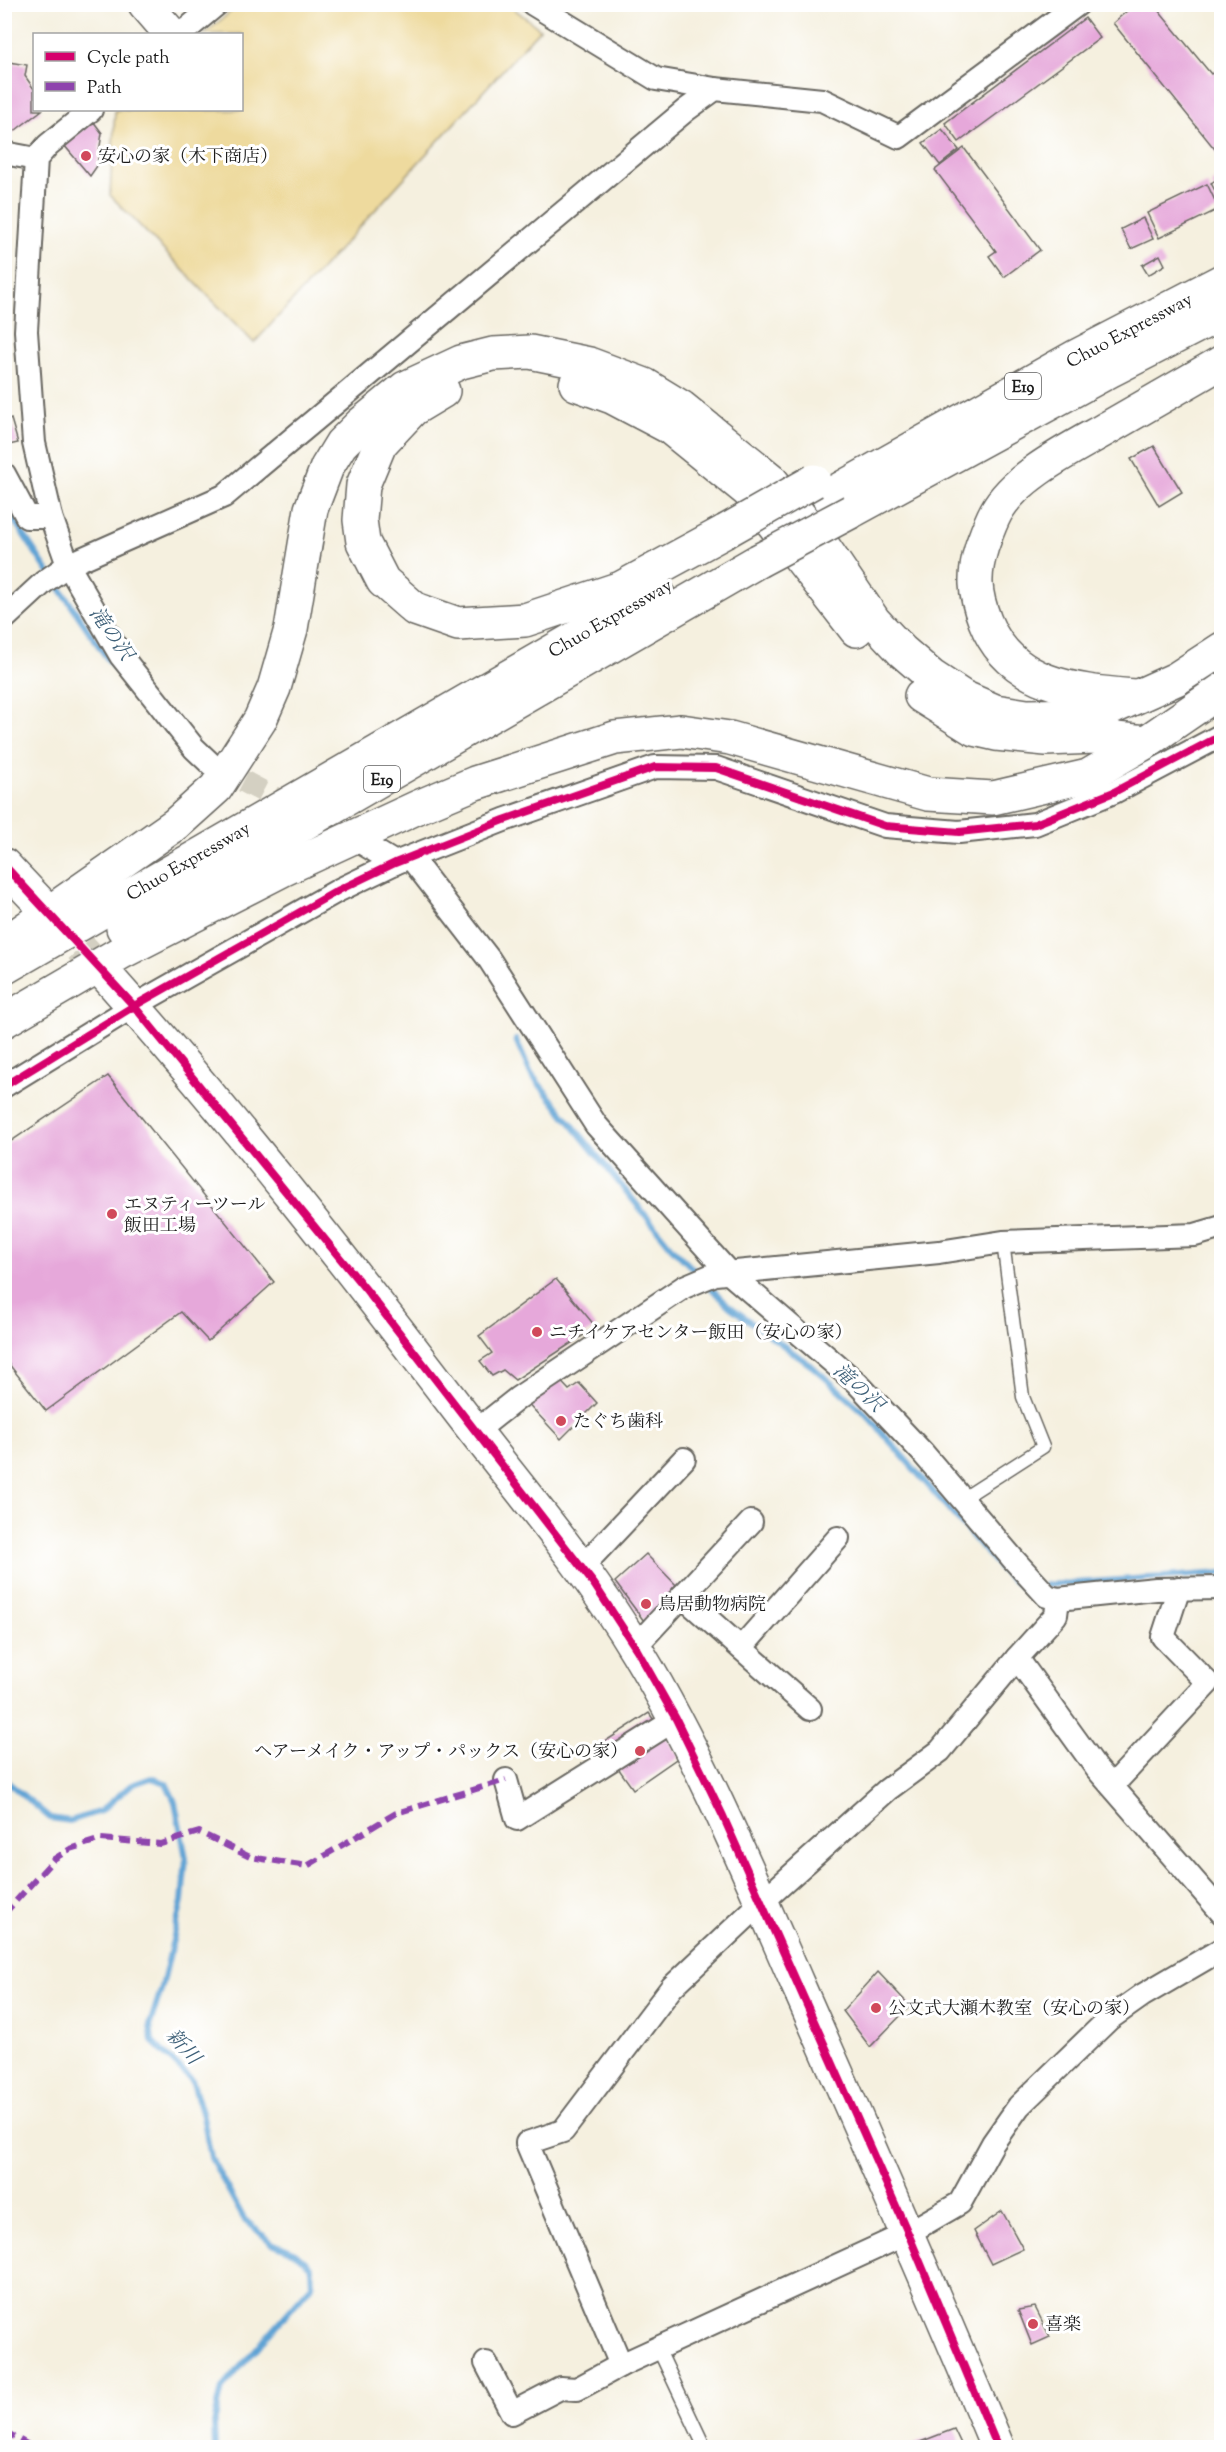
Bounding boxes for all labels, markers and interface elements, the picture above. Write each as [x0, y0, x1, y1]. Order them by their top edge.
legend [33, 33, 243, 111]
text: Cycle path [87, 46, 170, 72]
text: Path [87, 76, 122, 102]
place label: 安心の家（木下商店） [98, 145, 278, 171]
marker: 安心の家（木下商店） [79, 149, 93, 163]
street label: Chuo Expressway [1062, 288, 1198, 376]
road number: E19 [1005, 373, 1041, 399]
street label: Chuo Expressway [544, 574, 678, 666]
water label: 滝の沢 [81, 602, 141, 670]
road number: E19 [364, 766, 400, 792]
street label: Chuo Expressway [122, 817, 256, 909]
place label: エヌティーツール 飯田工場 [124, 1193, 265, 1240]
marker: エヌティーツール 飯田工場 [105, 1207, 119, 1221]
place label: ニチイケアセンター飯田（安心の家） [549, 1321, 852, 1347]
marker: ニチイケアセンター飯田（安心の家） [530, 1325, 544, 1339]
water label: 滝の沢 [825, 1358, 891, 1422]
place label: たぐち歯科 [573, 1410, 663, 1436]
marker: たぐち歯科 [554, 1414, 568, 1428]
place label: 鳥居動物病院 [658, 1593, 766, 1619]
marker: 鳥居動物病院 [639, 1597, 653, 1611]
place label: ヘアーメイク・アップ・パックス（安心の家） [254, 1740, 628, 1766]
marker: ヘアーメイク・アップ・パックス（安心の家） [633, 1744, 647, 1758]
place label: 公文式大瀬木教室（安心の家） [888, 1997, 1140, 2023]
marker: 公文式大瀬木教室（安心の家） [869, 2001, 883, 2015]
water label: 新川 [158, 2023, 208, 2074]
place label: 喜楽 [1045, 2313, 1081, 2339]
marker: 喜楽 [1026, 2317, 1040, 2331]

